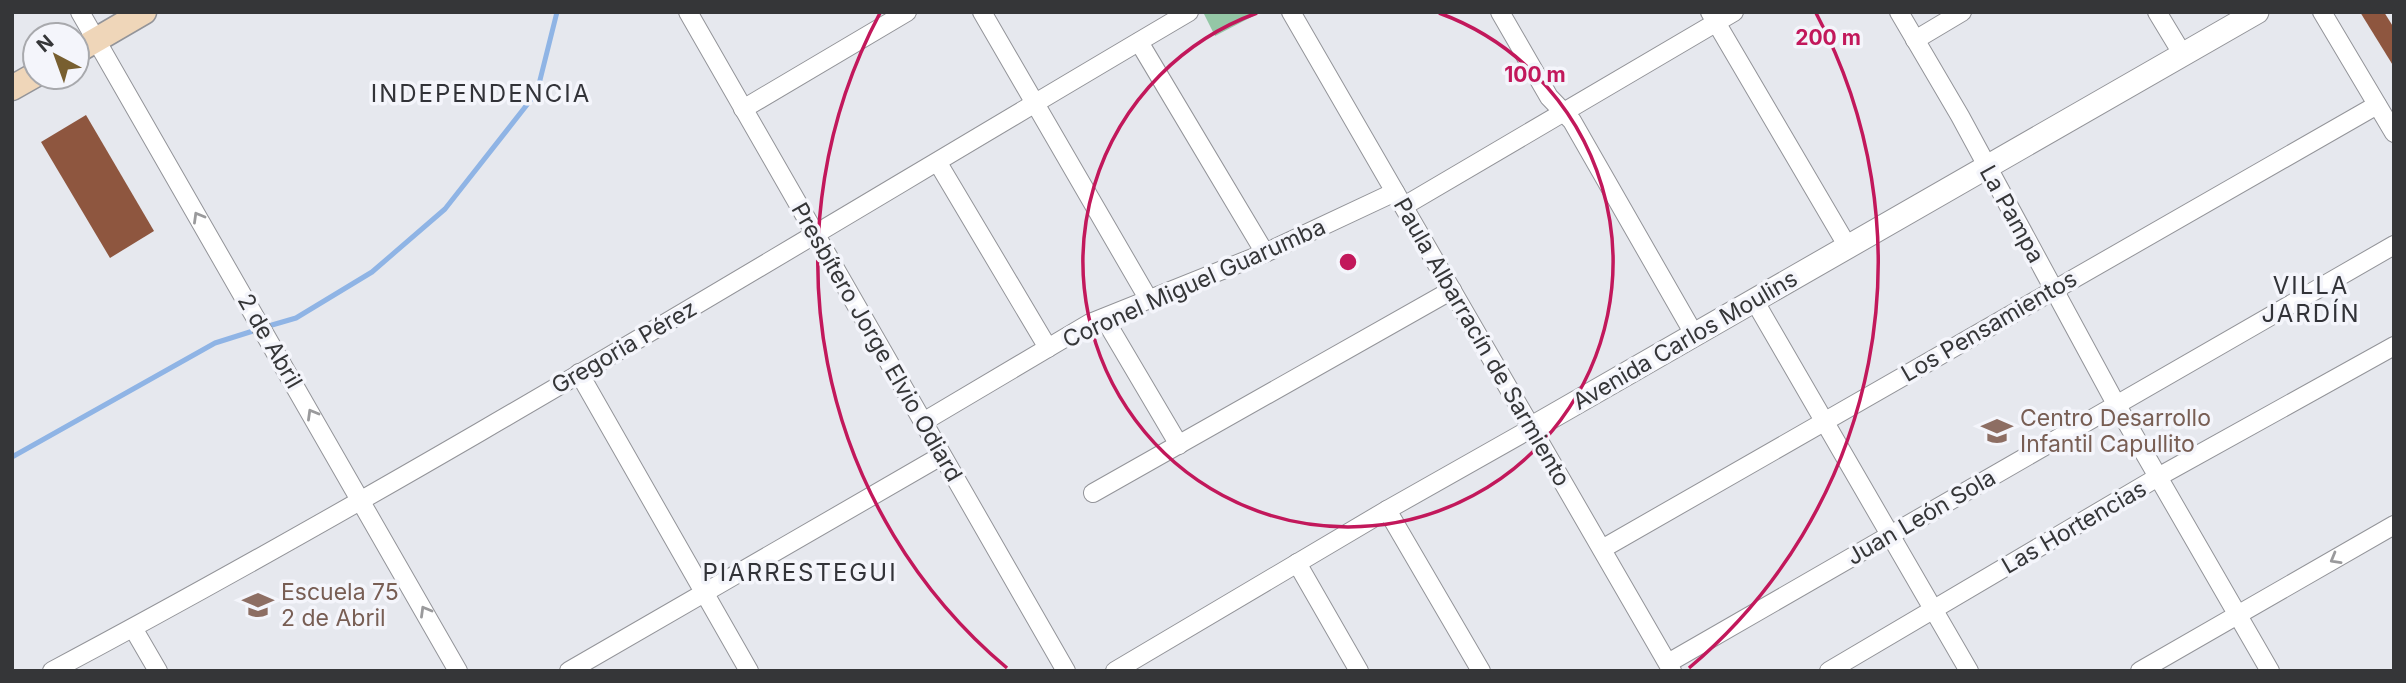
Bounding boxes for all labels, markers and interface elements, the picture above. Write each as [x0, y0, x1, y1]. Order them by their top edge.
north arrow [21, 21, 91, 91]
text: 200 m [1795, 25, 1861, 50]
text: N [32, 30, 58, 57]
text: 100 m [1504, 62, 1566, 87]
district label: INDEPENDENCIA [371, 79, 591, 108]
street label: La Pampa [1974, 160, 2050, 268]
street label: Paula Albarracín de Sarmiento [1388, 193, 1576, 491]
street label: Presbítero Jorge Elvio Odiard [786, 198, 968, 486]
one-way arrow [193, 211, 206, 224]
street label: Coronel Miguel Guarumba [1058, 212, 1330, 354]
centre of rings [1336, 250, 1360, 274]
street label: Avenida Carlos Moulins [1568, 264, 1802, 416]
street label: Los Pensamientos [1896, 264, 2082, 388]
district label: VILLA JARDÍN [2261, 271, 2361, 328]
street label: 2 de Abril [232, 289, 308, 393]
street label: Gregoria Pérez [547, 294, 701, 400]
place label: Centro Desarrollo Infantil Capullito [2020, 404, 2211, 458]
one-way arrow [307, 408, 320, 421]
school or university icon: Centro Desarrollo Infantil Capullito [1980, 414, 2014, 448]
street label: Juan León Sola [1842, 463, 2000, 571]
street label: Las Hortencias [1997, 474, 2151, 580]
one-way arrow [2329, 551, 2342, 564]
district label: PIARRESTEGUI [702, 558, 898, 587]
place label: Escuela 75 2 de Abril [281, 578, 399, 632]
school or university icon: Escuela 75 2 de Abril [241, 588, 275, 622]
one-way arrow [420, 606, 433, 619]

